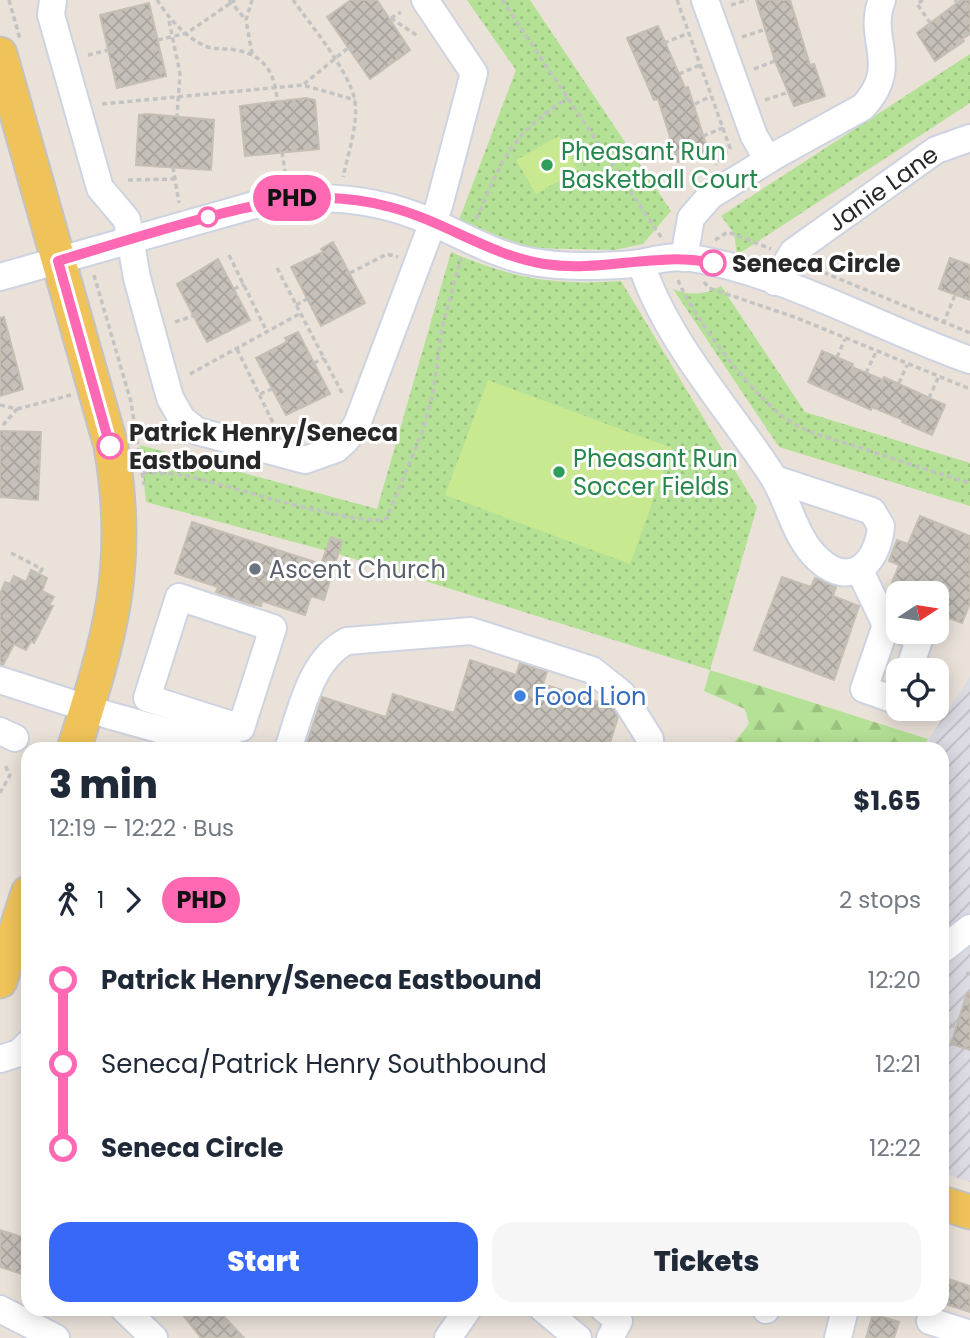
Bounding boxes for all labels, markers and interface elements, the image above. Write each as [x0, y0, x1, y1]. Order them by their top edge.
place label: Pheasant Run Basketball Court [561, 135, 758, 196]
street label: Janie Lane [821, 137, 944, 239]
marker: Pheasant Run Basketball Court [539, 157, 555, 173]
line badge: PHD [252, 175, 332, 221]
text: PHD [267, 181, 317, 214]
unlabelled marker [198, 207, 218, 227]
place label: Seneca Circle [732, 247, 901, 280]
marker: Seneca Circle [700, 250, 726, 276]
place label: Patrick Henry/Seneca Eastbound [129, 416, 398, 477]
marker: Patrick Henry/Seneca Eastbound [97, 433, 123, 459]
place label: Pheasant Run Soccer Fields [573, 442, 738, 503]
marker: Pheasant Run Soccer Fields [551, 464, 567, 480]
place label: Ascent Church [269, 553, 446, 586]
marker: Ascent Church [247, 561, 263, 577]
north arrow [886, 581, 948, 644]
map controls [886, 581, 949, 721]
button: locate [886, 658, 949, 721]
place label: Food Lion [534, 680, 646, 713]
marker: Food Lion [512, 688, 528, 704]
text: 3 min [49, 758, 158, 811]
text: $1.65 [853, 783, 921, 819]
text: 12:19 – 12:22 · Bus [49, 812, 234, 844]
icon: walk [49, 881, 87, 919]
icon: forward [114, 881, 152, 919]
text: PHD [176, 883, 226, 916]
text: 1 [97, 884, 104, 916]
text: 2 stops [839, 884, 921, 916]
text: Patrick Henry/Seneca Eastbound [101, 962, 542, 998]
text: 12:20 [868, 964, 921, 996]
text: Seneca/Patrick Henry Southbound [101, 1046, 547, 1082]
text: 12:21 [875, 1048, 921, 1080]
text: Seneca Circle [101, 1130, 283, 1166]
text: 12:22 [869, 1132, 921, 1164]
button: Start [49, 1222, 478, 1302]
button: Tickets [492, 1222, 921, 1302]

